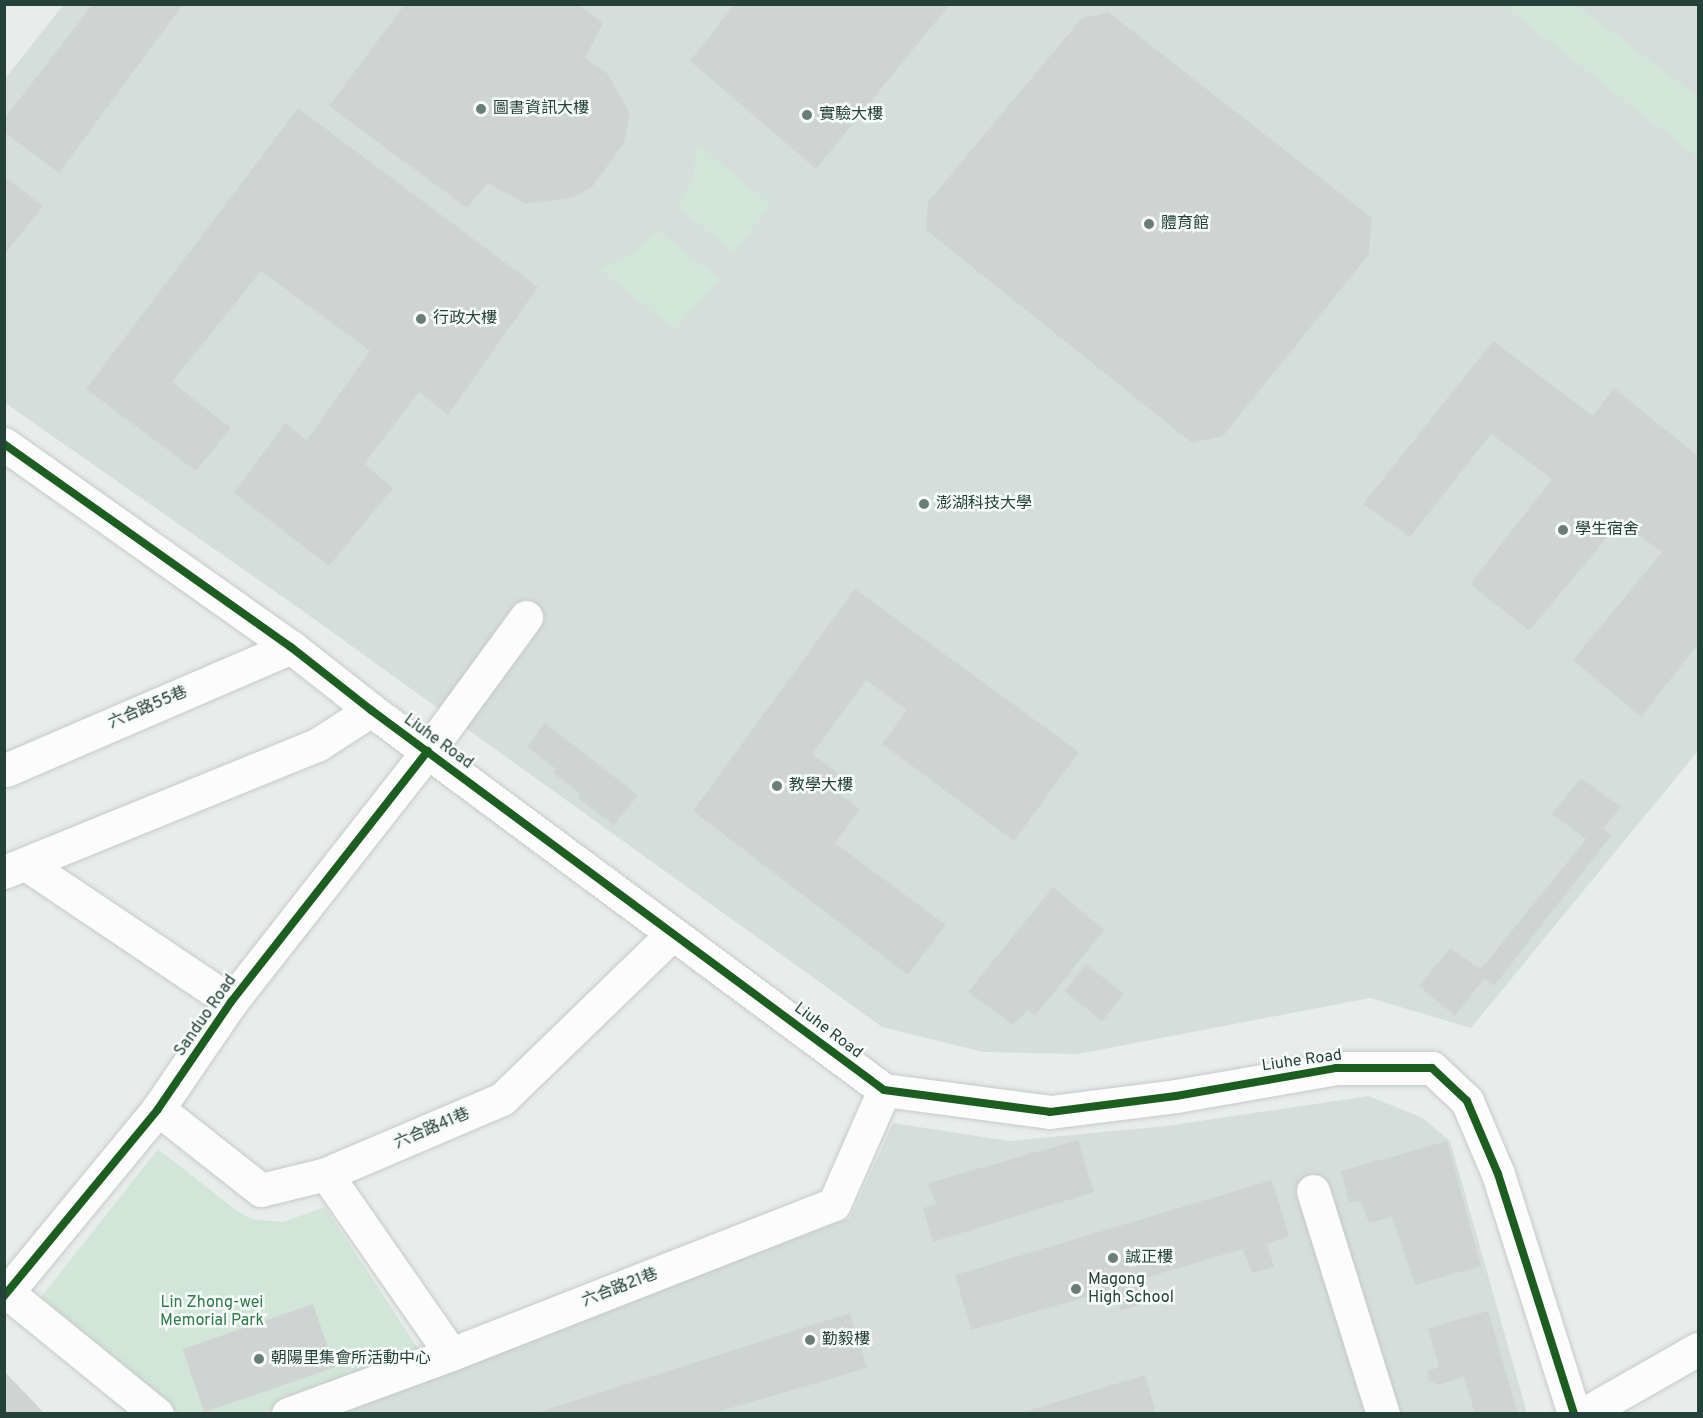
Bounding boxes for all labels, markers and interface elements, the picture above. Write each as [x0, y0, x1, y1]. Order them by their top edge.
place label: 圖書資訊大樓 [493, 99, 589, 119]
marker: 圖書資訊大樓 [474, 102, 488, 116]
place label: 實驗大樓 [819, 105, 883, 125]
marker: 實驗大樓 [800, 108, 814, 122]
place label: 體育館 [1161, 214, 1209, 234]
marker: 體育館 [1142, 217, 1156, 231]
place label: 行政大樓 [433, 309, 497, 329]
marker: 行政大樓 [414, 312, 428, 326]
place label: 澎湖科技大學 [936, 494, 1032, 514]
marker: 澎湖科技大學 [917, 497, 931, 511]
place label: 學生宿舍 [1575, 520, 1639, 540]
marker: 學生宿舍 [1556, 523, 1570, 537]
street label: 六合路55巷 [106, 683, 190, 733]
street label: Liuhe Road [400, 711, 476, 773]
place label: 教學大樓 [789, 776, 853, 796]
marker: 教學大樓 [770, 779, 784, 793]
street label: Sanduo Road [171, 972, 241, 1060]
street label: Liuhe Road [790, 999, 866, 1063]
street label: Liuhe Road [1261, 1046, 1343, 1076]
street label: 六合路41巷 [391, 1105, 473, 1153]
place label: 誠正樓 [1125, 1248, 1173, 1268]
marker: 誠正樓 [1106, 1251, 1120, 1265]
street label: 六合路21巷 [579, 1265, 661, 1311]
place label: Magong High School [1088, 1270, 1174, 1308]
marker: Magong High School [1069, 1282, 1083, 1296]
park label: Lin Zhong-wei Memorial Park [160, 1293, 264, 1331]
place label: 勤毅樓 [822, 1330, 870, 1350]
marker: 勤毅樓 [803, 1333, 817, 1347]
place label: 朝陽里集會所活動中心 [271, 1349, 431, 1369]
marker: 朝陽里集會所活動中心 [252, 1352, 266, 1366]

